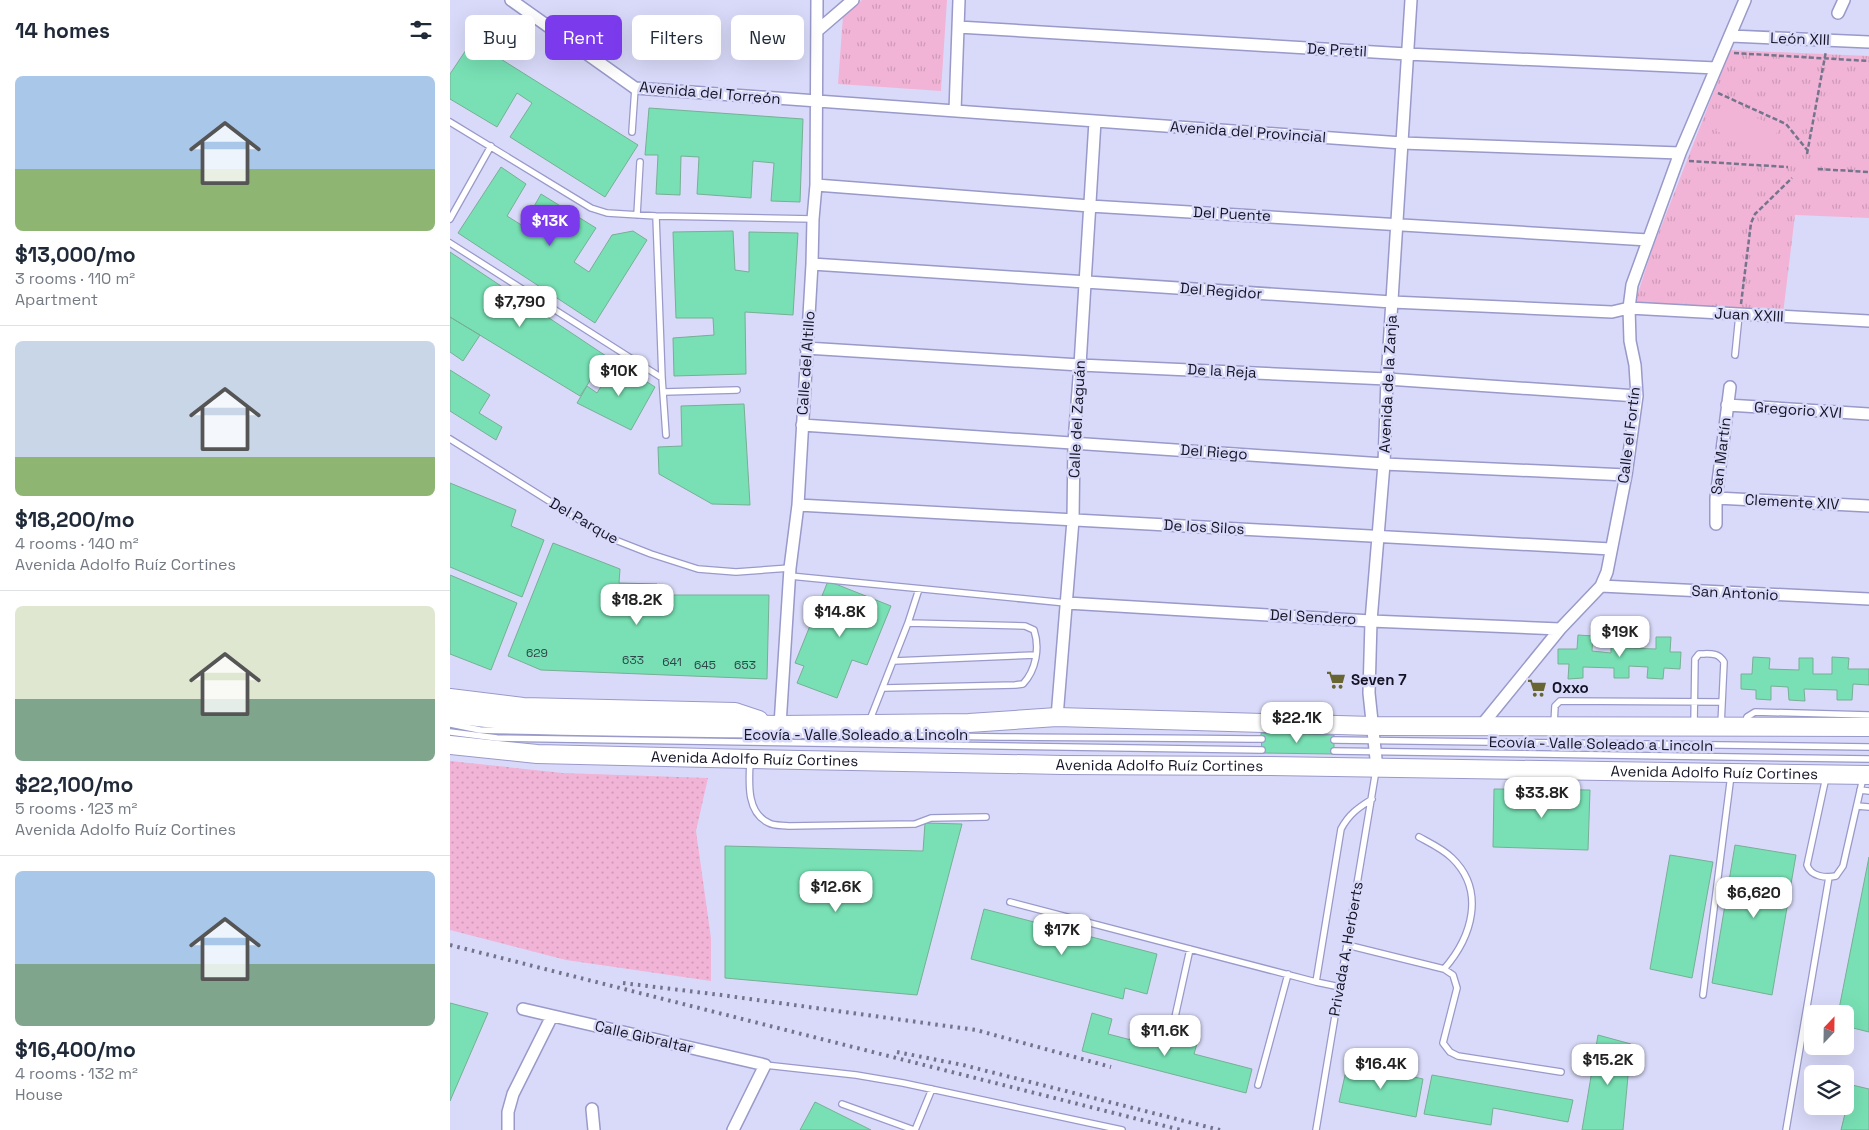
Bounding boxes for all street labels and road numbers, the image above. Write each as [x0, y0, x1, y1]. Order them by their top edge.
street label: León XIII [1770, 28, 1830, 49]
street label: De Pretil [1307, 38, 1367, 61]
street label: Avenida del Torreón [639, 77, 781, 108]
street label: Avenida del Provincial [1169, 117, 1327, 146]
street label: Del Puente [1193, 202, 1272, 225]
street label: Del Regidor [1179, 278, 1263, 303]
street label: Juan XXIII [1714, 303, 1784, 326]
street label: Calle del Altillo [792, 310, 819, 416]
street label: Avenida de la Zanja [1374, 314, 1401, 453]
street label: Calle del Zaguán [1064, 359, 1089, 478]
street label: De la Reja [1187, 359, 1258, 382]
street label: Calle el Fortín [1613, 385, 1644, 484]
street label: Gregorio XVI [1753, 397, 1843, 422]
street label: San Martín [1706, 416, 1735, 496]
street label: Del Riego [1180, 440, 1248, 463]
street label: Clemente XIV [1744, 490, 1840, 513]
street label: Del Parque [546, 493, 622, 548]
street label: De los Silos [1163, 515, 1245, 538]
street label: San Antonio [1691, 581, 1779, 604]
street label: Del Sendero [1269, 605, 1357, 628]
street label: Ecovía - Valle Soleado a Lincoln [744, 725, 968, 744]
street label: Ecovía - Valle Soleado a Lincoln [1489, 732, 1713, 755]
street label: Avenida Adolfo Ruíz Cortines [651, 747, 858, 770]
street label: Avenida Adolfo Ruíz Cortines [1056, 755, 1263, 775]
street label: Avenida Adolfo Ruíz Cortines [1611, 761, 1818, 783]
street label: Privada A. Herberts [1324, 880, 1367, 1018]
street label: Calle Gibraltar [593, 1016, 696, 1057]

